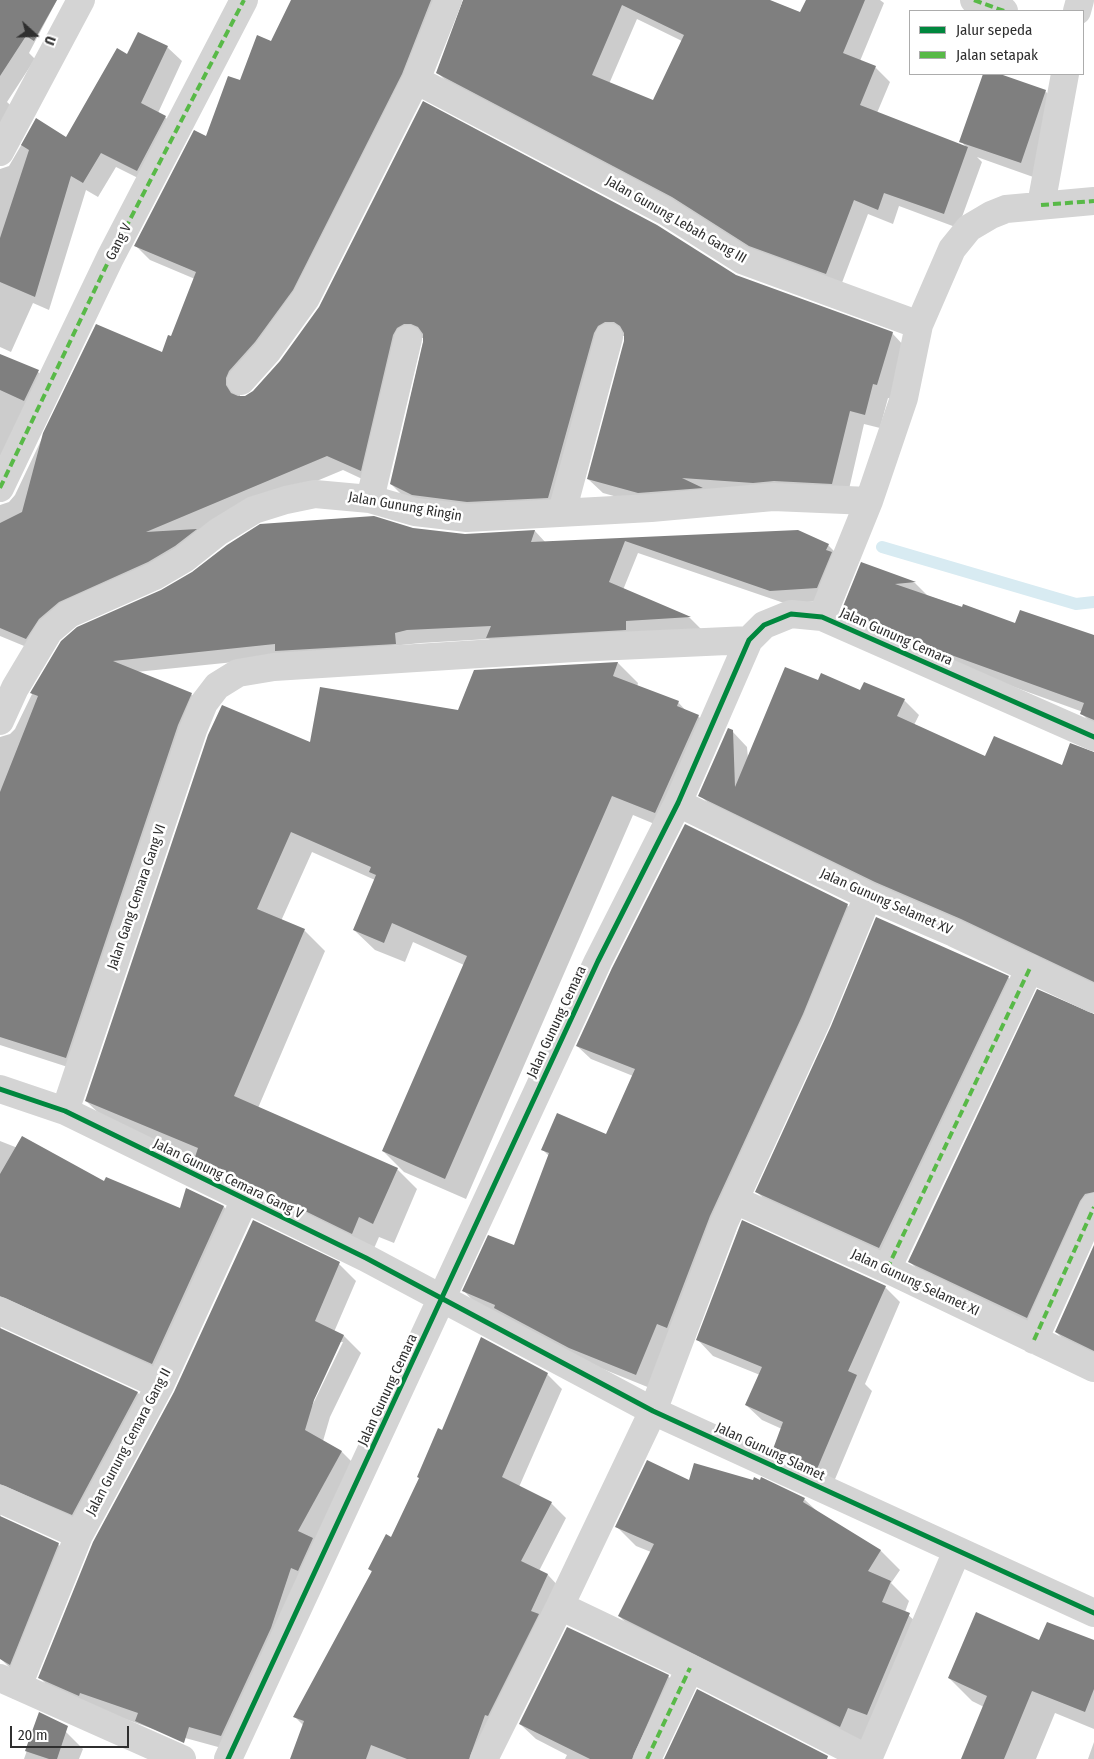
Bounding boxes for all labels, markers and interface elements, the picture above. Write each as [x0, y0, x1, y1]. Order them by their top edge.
north arrow [10, 10, 60, 60]
legend [909, 10, 1084, 75]
text: Jalur sepeda [956, 21, 1032, 39]
text: U [40, 34, 59, 47]
text: Jalan setapak [956, 46, 1038, 64]
street label: Jalan Gunung Lebah Gang III [603, 173, 749, 267]
street label: Gang V [103, 221, 135, 263]
street label: Jalan Gunung Ringin [347, 489, 463, 525]
street label: Jalan Gunung Cemara [837, 605, 955, 669]
street label: Jalan Gang Cemara Gang VI [104, 822, 170, 972]
street label: Jalan Gunung Selamet XV [817, 865, 955, 939]
street label: Jalan Gunung Cemara [524, 963, 590, 1081]
street label: Jalan Gunung Cemara Gang V [151, 1135, 305, 1223]
street label: Jalan Gunung Selamet XI [848, 1246, 982, 1320]
street label: Jalan Gunung Cemara [355, 1331, 421, 1449]
street label: Jalan Gunung Cemara Gang II [83, 1365, 175, 1519]
street label: Jalan Gunung Slamet [713, 1419, 827, 1485]
scale bar [12, 1716, 131, 1748]
text: 20 m [18, 1726, 48, 1744]

